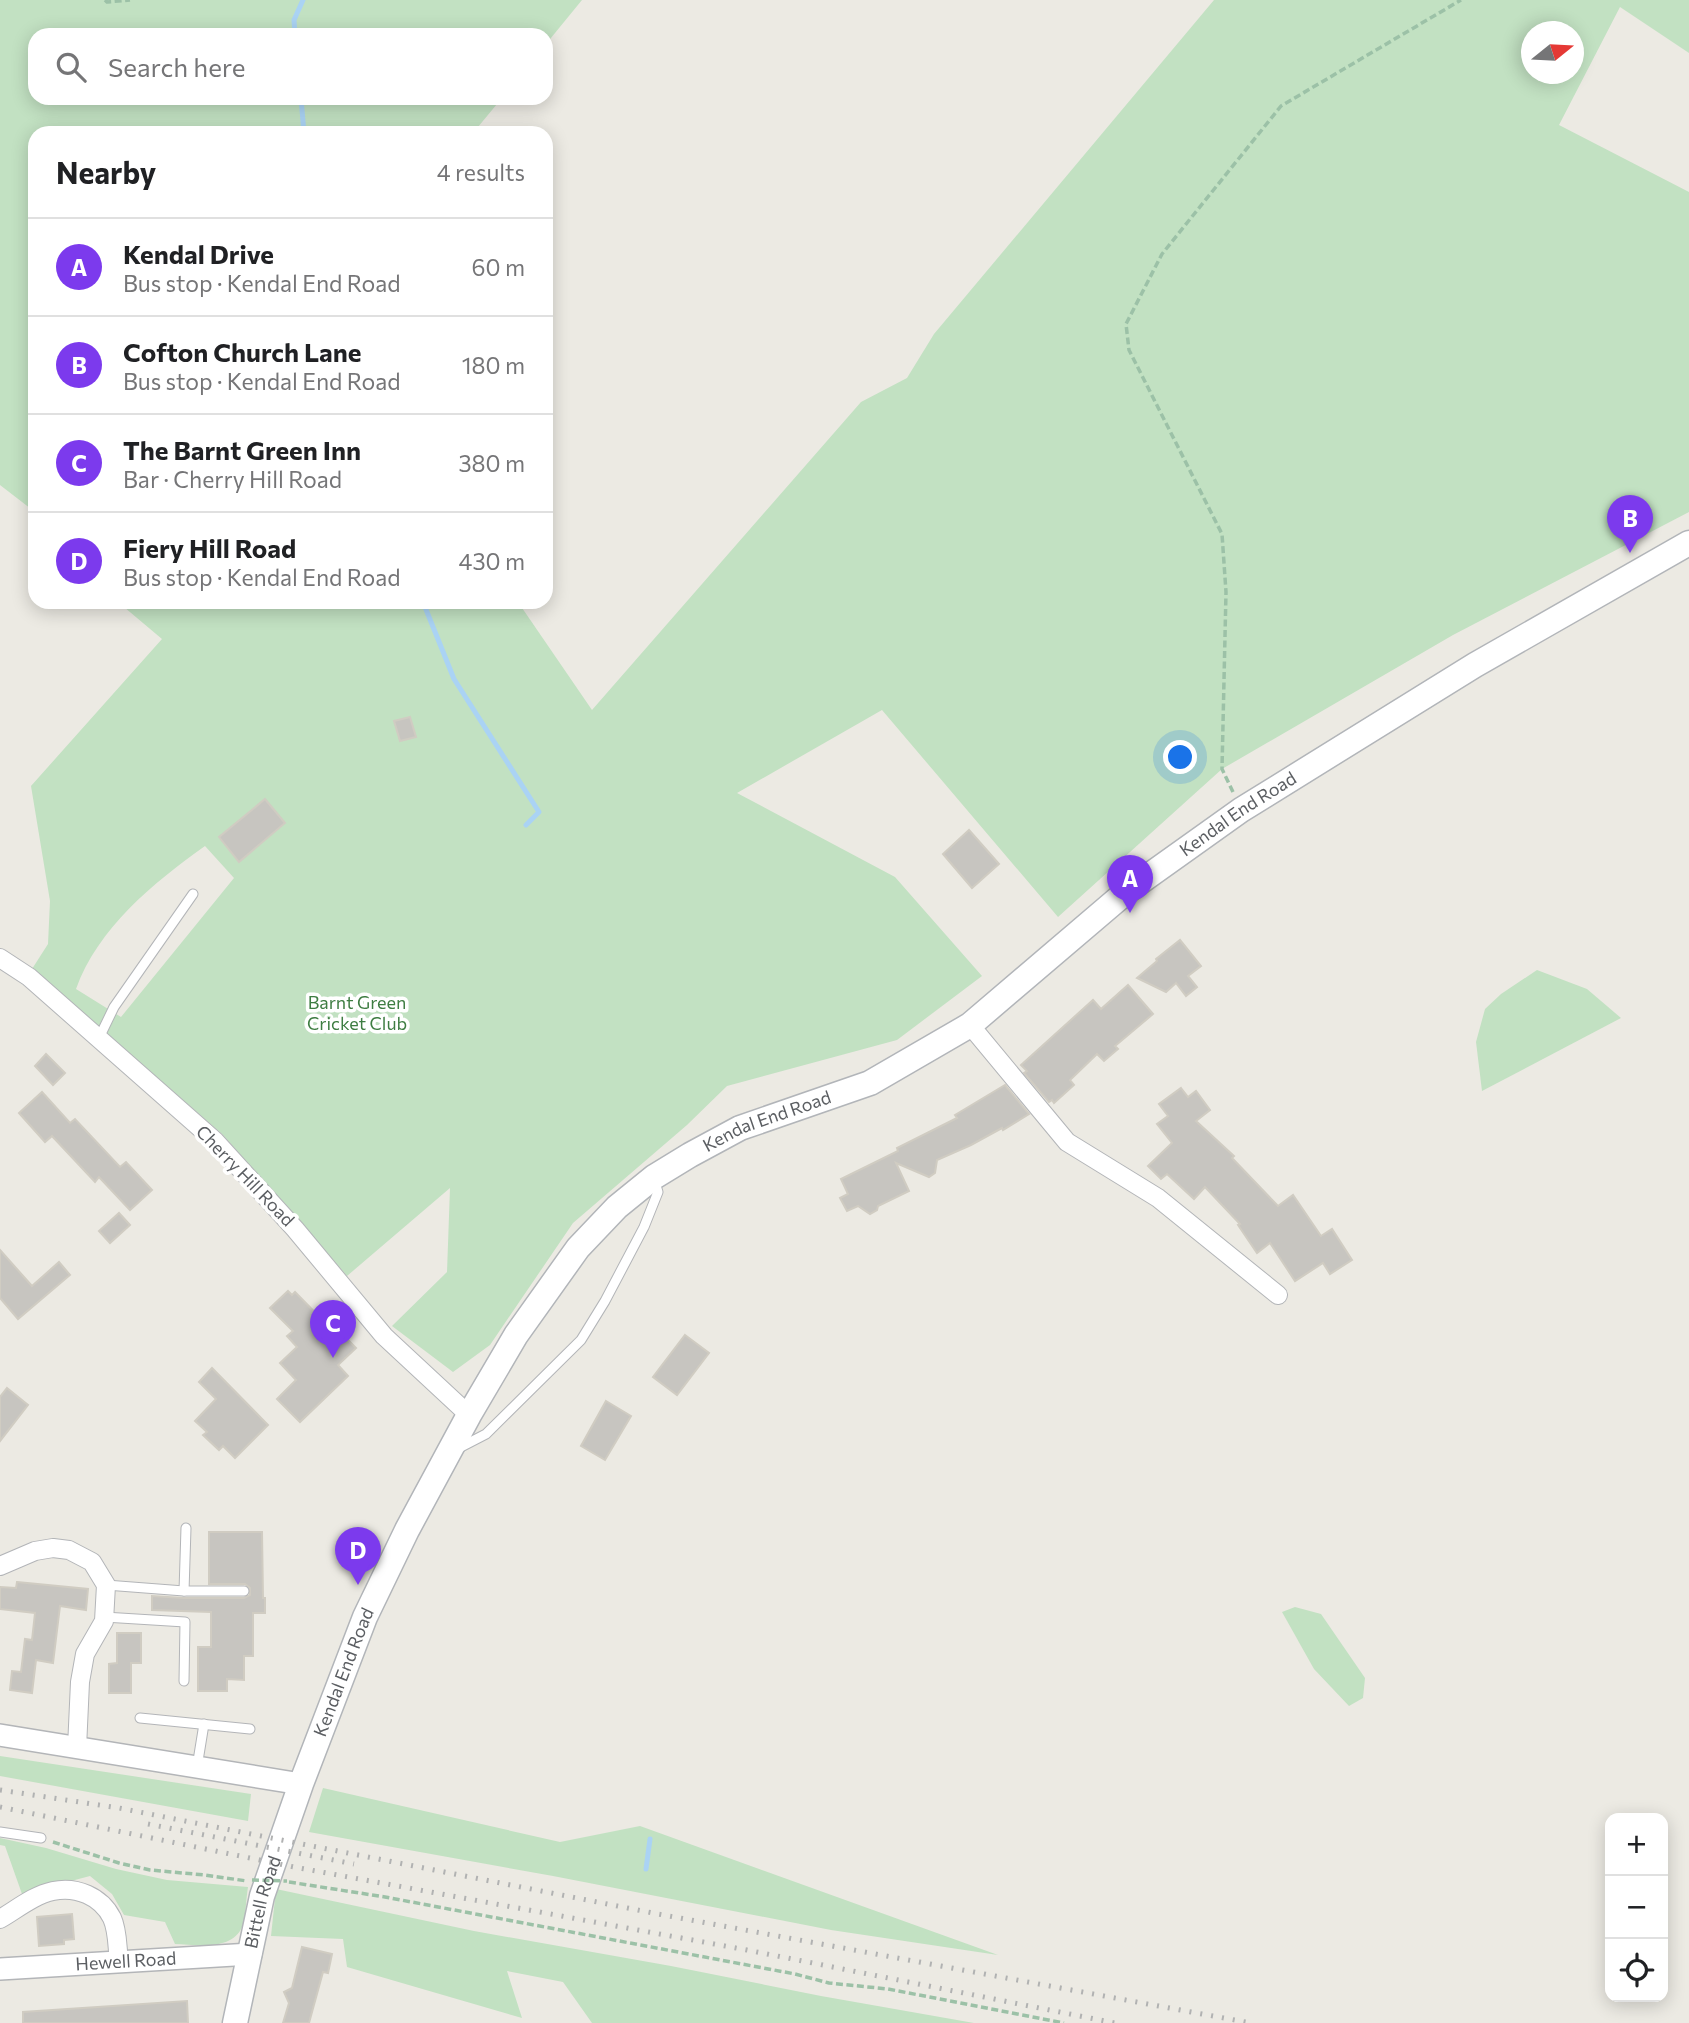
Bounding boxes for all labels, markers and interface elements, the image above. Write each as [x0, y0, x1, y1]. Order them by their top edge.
north arrow [1521, 21, 1584, 84]
search box [28, 28, 553, 105]
icon: search [52, 48, 90, 86]
text: Search here [108, 51, 246, 82]
text: Nearby [56, 153, 156, 190]
text: 4 results [437, 158, 525, 186]
text: Kendal Drive [123, 238, 274, 269]
text: A [71, 253, 87, 281]
text: 60 m [472, 253, 525, 281]
text: Bus stop · Kendal End Road [123, 269, 401, 297]
text: Cofton Church Lane [123, 336, 361, 367]
text: B [71, 351, 87, 379]
text: 180 m [462, 351, 525, 379]
text: Bus stop · Kendal End Road [123, 367, 401, 395]
text: The Barnt Green Inn [123, 434, 361, 465]
text: C [71, 449, 87, 477]
text: 380 m [458, 449, 525, 477]
text: Bar · Cherry Hill Road [123, 465, 342, 493]
pin: B [1607, 495, 1653, 553]
text: Fiery Hill Road [123, 532, 296, 563]
text: D [71, 547, 87, 575]
text: 430 m [459, 547, 525, 575]
text: Bus stop · Kendal End Road [123, 563, 401, 591]
your location [1163, 740, 1197, 774]
street label: Kendal End Road [1175, 766, 1300, 860]
pin: A [1107, 855, 1153, 913]
park label: Barnt Green Cricket Club [307, 991, 407, 1034]
street label: Kendal End Road [699, 1085, 834, 1156]
street label: Cherry Hill Road [192, 1120, 299, 1230]
pin: C [310, 1300, 356, 1358]
pin: D [335, 1527, 381, 1585]
street label: Kendal End Road [308, 1604, 378, 1739]
map controls [1605, 1813, 1668, 2002]
button: + [1605, 1813, 1668, 1876]
street label: Bittell Road [239, 1853, 285, 1950]
button: − [1605, 1876, 1668, 1939]
button: locate [1605, 1939, 1668, 2002]
street label: Hewell Road [75, 1946, 177, 1974]

